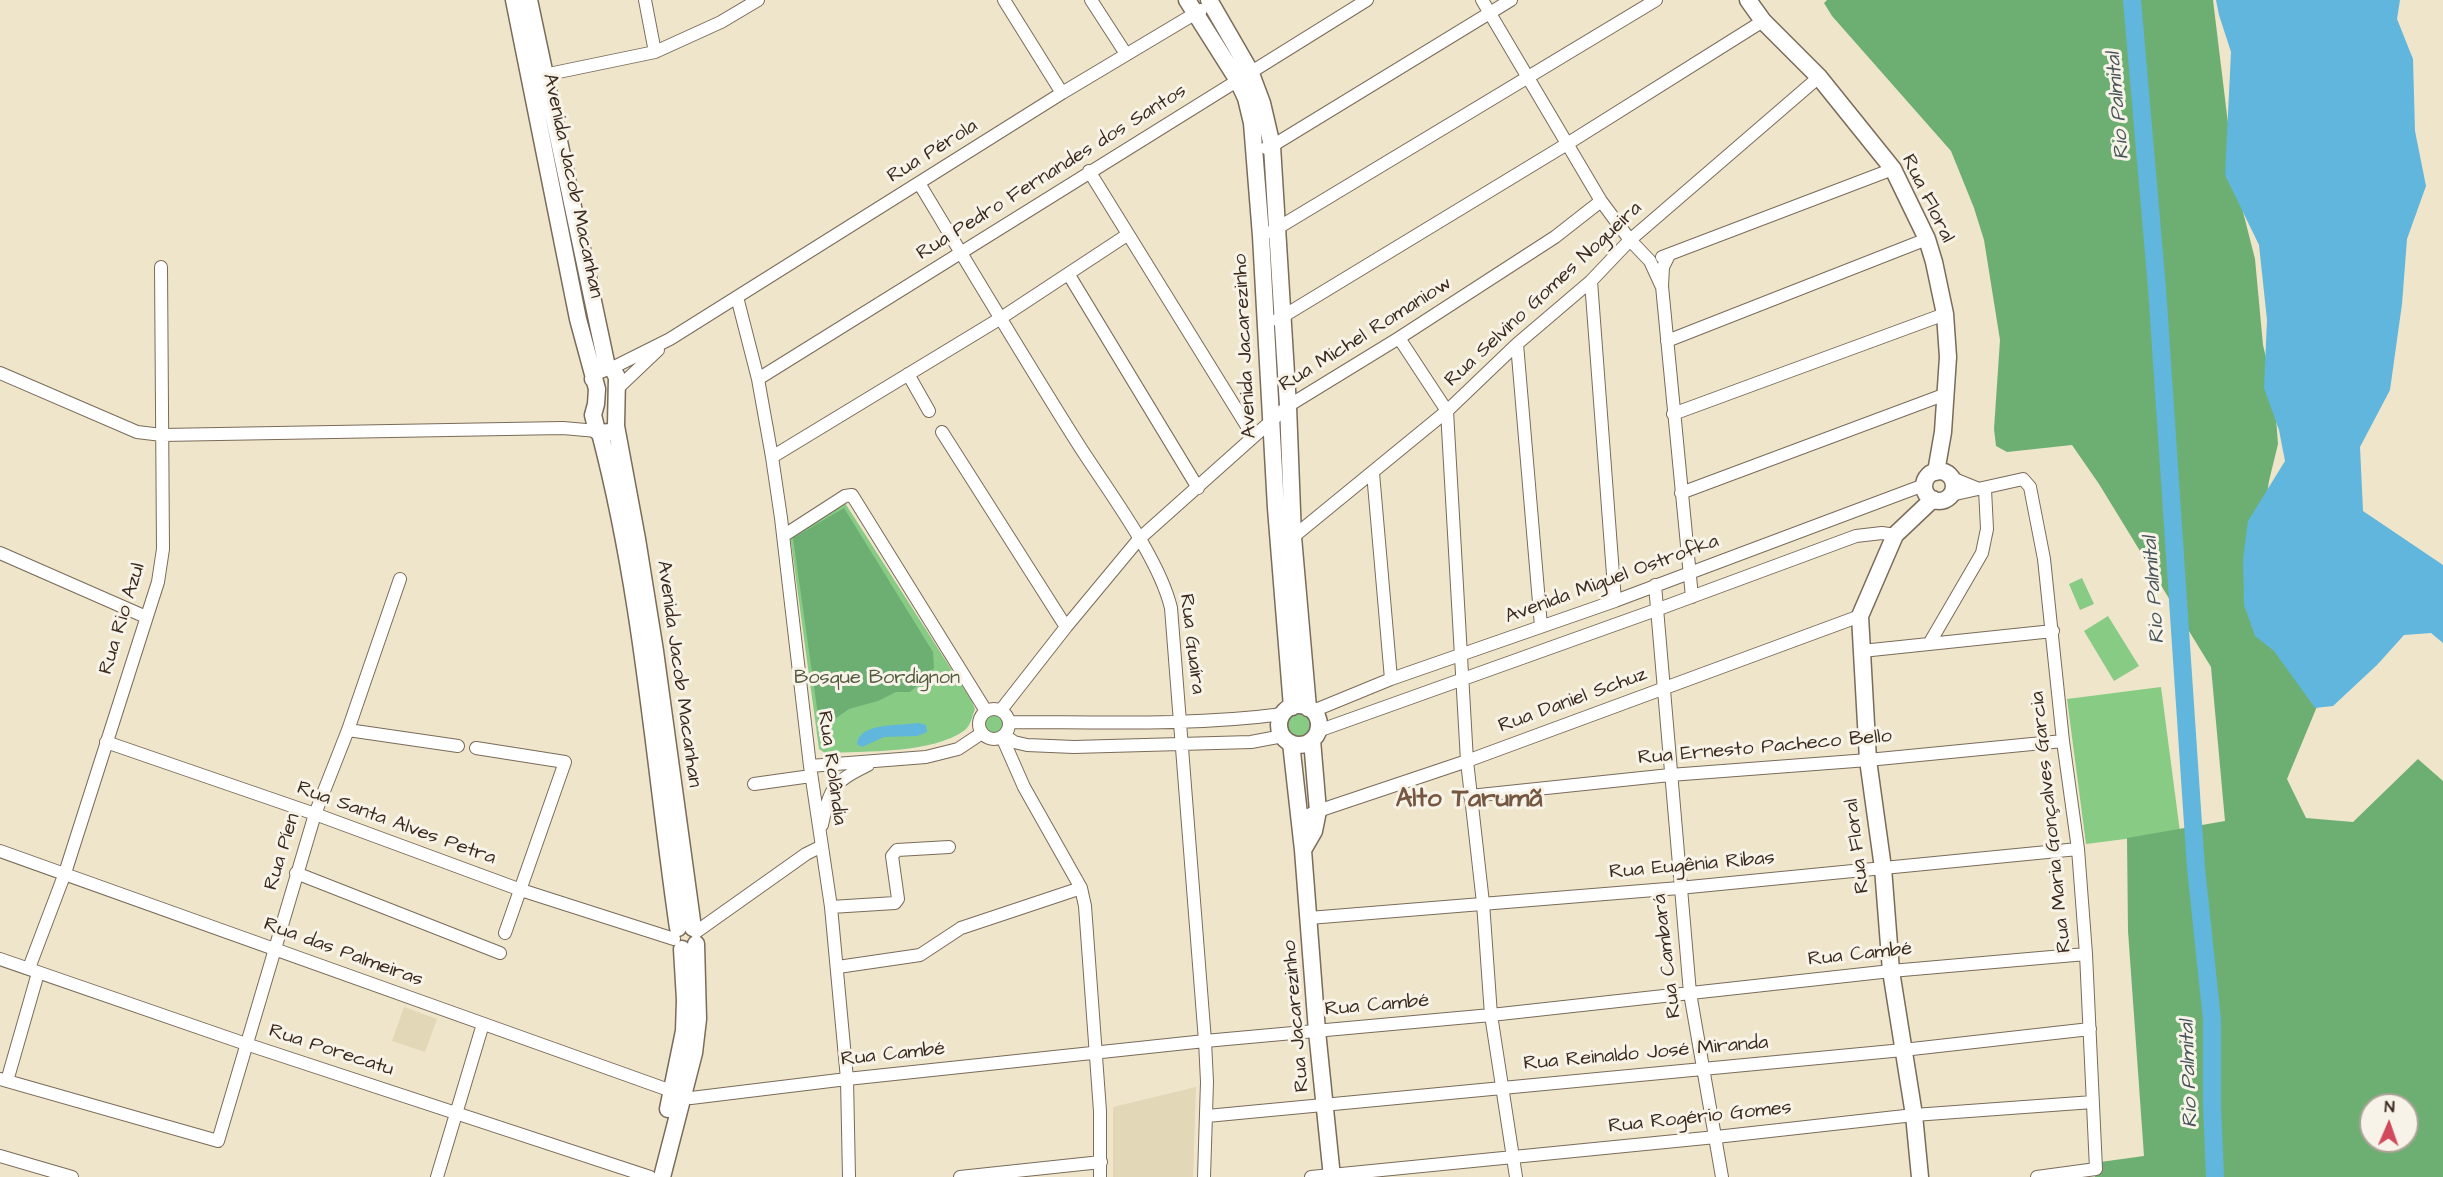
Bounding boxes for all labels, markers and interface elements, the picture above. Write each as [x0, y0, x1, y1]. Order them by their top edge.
water label: Rio Palmital [2102, 51, 2136, 161]
street label: Avenida Jacob Macanhan [536, 72, 608, 300]
street label: Rua Pedro Fernandes dos Santos [913, 80, 1191, 266]
street label: Rua Pérola [883, 115, 983, 189]
street label: Rua Floral [1895, 151, 1959, 247]
street label: Rua Selvino Gomes Nogueira [1440, 197, 1648, 393]
street label: Avenida Jacarezinho [1229, 253, 1263, 439]
street label: Rua Michel Romaniow [1276, 272, 1456, 398]
street label: Avenida Miguel Ostrofka [1502, 530, 1722, 630]
water label: Rio Palmital [2139, 535, 2171, 645]
street label: Avenida Jacob Macanhan [650, 559, 706, 789]
street label: Rua Rio Azul [95, 560, 151, 678]
street label: Rua Guaíra [1173, 592, 1209, 696]
street label: Rua Daniel Schuz [1496, 663, 1650, 739]
park label: Bosque Bordignon [794, 667, 960, 691]
street label: Rua Maria Gonçalves Garcia [2026, 690, 2078, 954]
street label: Rua Rolândia [811, 709, 851, 827]
street label: Rua Ernesto Pacheco Bello [1637, 725, 1893, 771]
street label: Rua Santa Alves Petra [293, 777, 499, 871]
district label: Alto Tarumã [1396, 785, 1542, 817]
street label: Rua Floral [1840, 797, 1876, 895]
street label: Rua Píen [260, 811, 306, 893]
street label: Rua Eugênia Ribas [1608, 847, 1776, 885]
street label: Rua Cambará [1648, 892, 1688, 1020]
street label: Rua das Palmeiras [260, 913, 426, 993]
street label: Rua Cambé [1807, 938, 1913, 972]
street label: Rua Jacarezinho [1278, 939, 1316, 1093]
street label: Rua Cambé [1324, 989, 1430, 1023]
street label: Rua Porecatu [266, 1020, 396, 1082]
water label: Rio Palmital [2176, 1020, 2204, 1128]
street label: Rua Reinaldo José Miranda [1523, 1031, 1769, 1077]
street label: Rua Cambé [840, 1038, 946, 1072]
north arrow [2359, 1093, 2419, 1153]
street label: Rua Rogério Gomes [1607, 1096, 1793, 1140]
text: N [2384, 1096, 2395, 1118]

